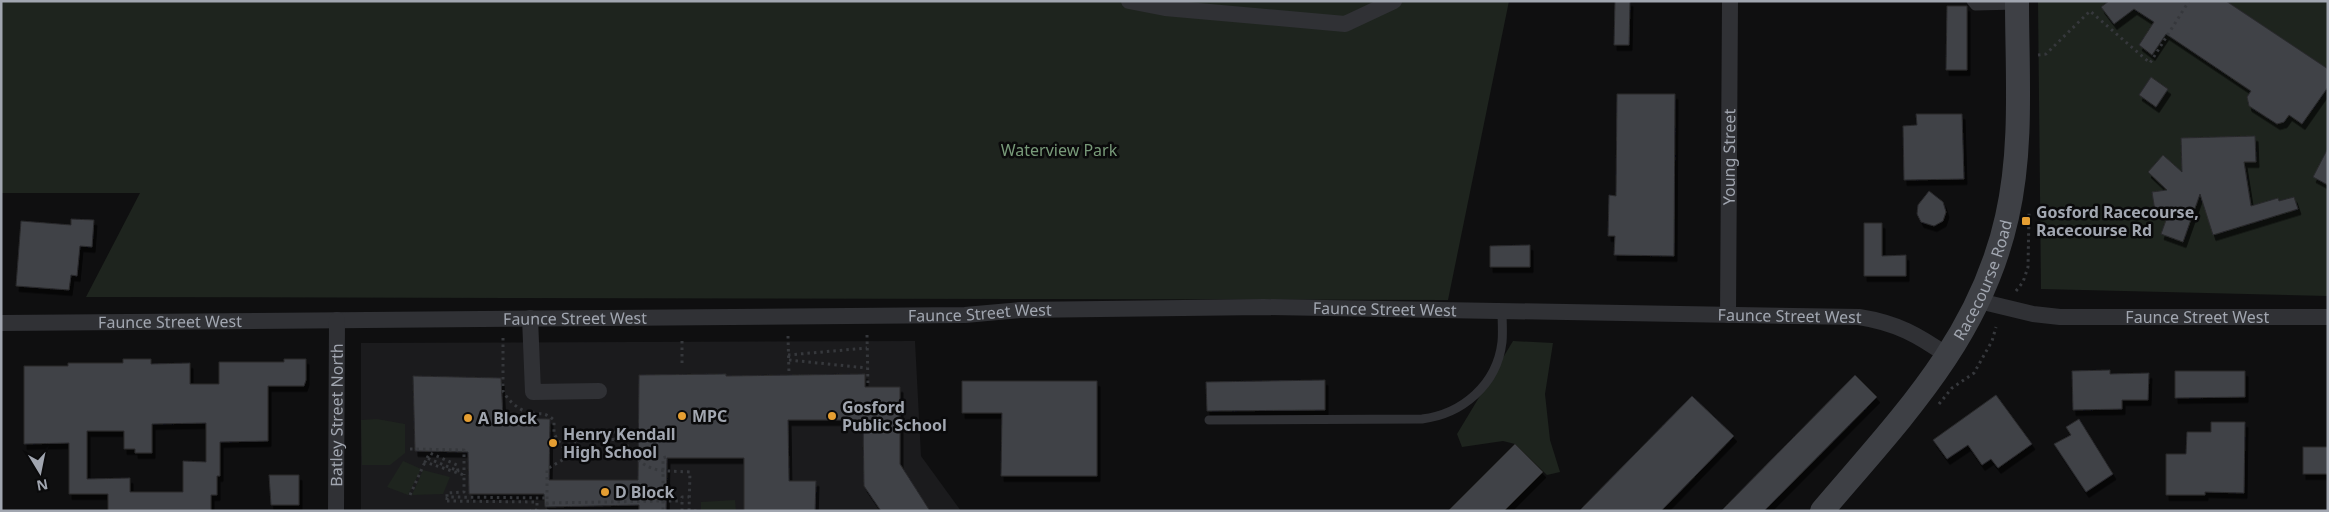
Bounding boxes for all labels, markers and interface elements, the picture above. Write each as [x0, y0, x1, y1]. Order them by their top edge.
street label: Young Street [1718, 108, 1740, 205]
park label: Waterview Park [1001, 139, 1118, 161]
place label: Gosford Racecourse, Racecourse Rd [2036, 201, 2199, 241]
marker: Gosford Racecourse, Racecourse Rd [2020, 215, 2032, 227]
street label: Racecourse Road [1948, 217, 2017, 344]
street label: Faunce Street West [1313, 297, 1457, 321]
street label: Faunce Street West [908, 299, 1052, 326]
street label: Faunce Street West [1718, 304, 1862, 328]
street label: Faunce Street West [2125, 306, 2269, 328]
street label: Faunce Street West [503, 307, 647, 330]
street label: Faunce Street West [98, 310, 242, 333]
street label: Batley Street North [325, 343, 348, 487]
place label: Gosford Public School [842, 396, 947, 436]
place label: MPC [692, 405, 727, 427]
place label: A Block [478, 407, 537, 429]
marker: MPC [676, 410, 688, 422]
marker: Gosford Public School [826, 410, 838, 422]
marker: A Block [462, 412, 474, 424]
place label: Henry Kendall High School [563, 423, 675, 463]
marker: Henry Kendall High School [547, 437, 559, 449]
north arrow [15, 447, 65, 497]
text: N [35, 475, 50, 496]
place label: D Block [615, 481, 675, 503]
marker: D Block [599, 486, 611, 498]

